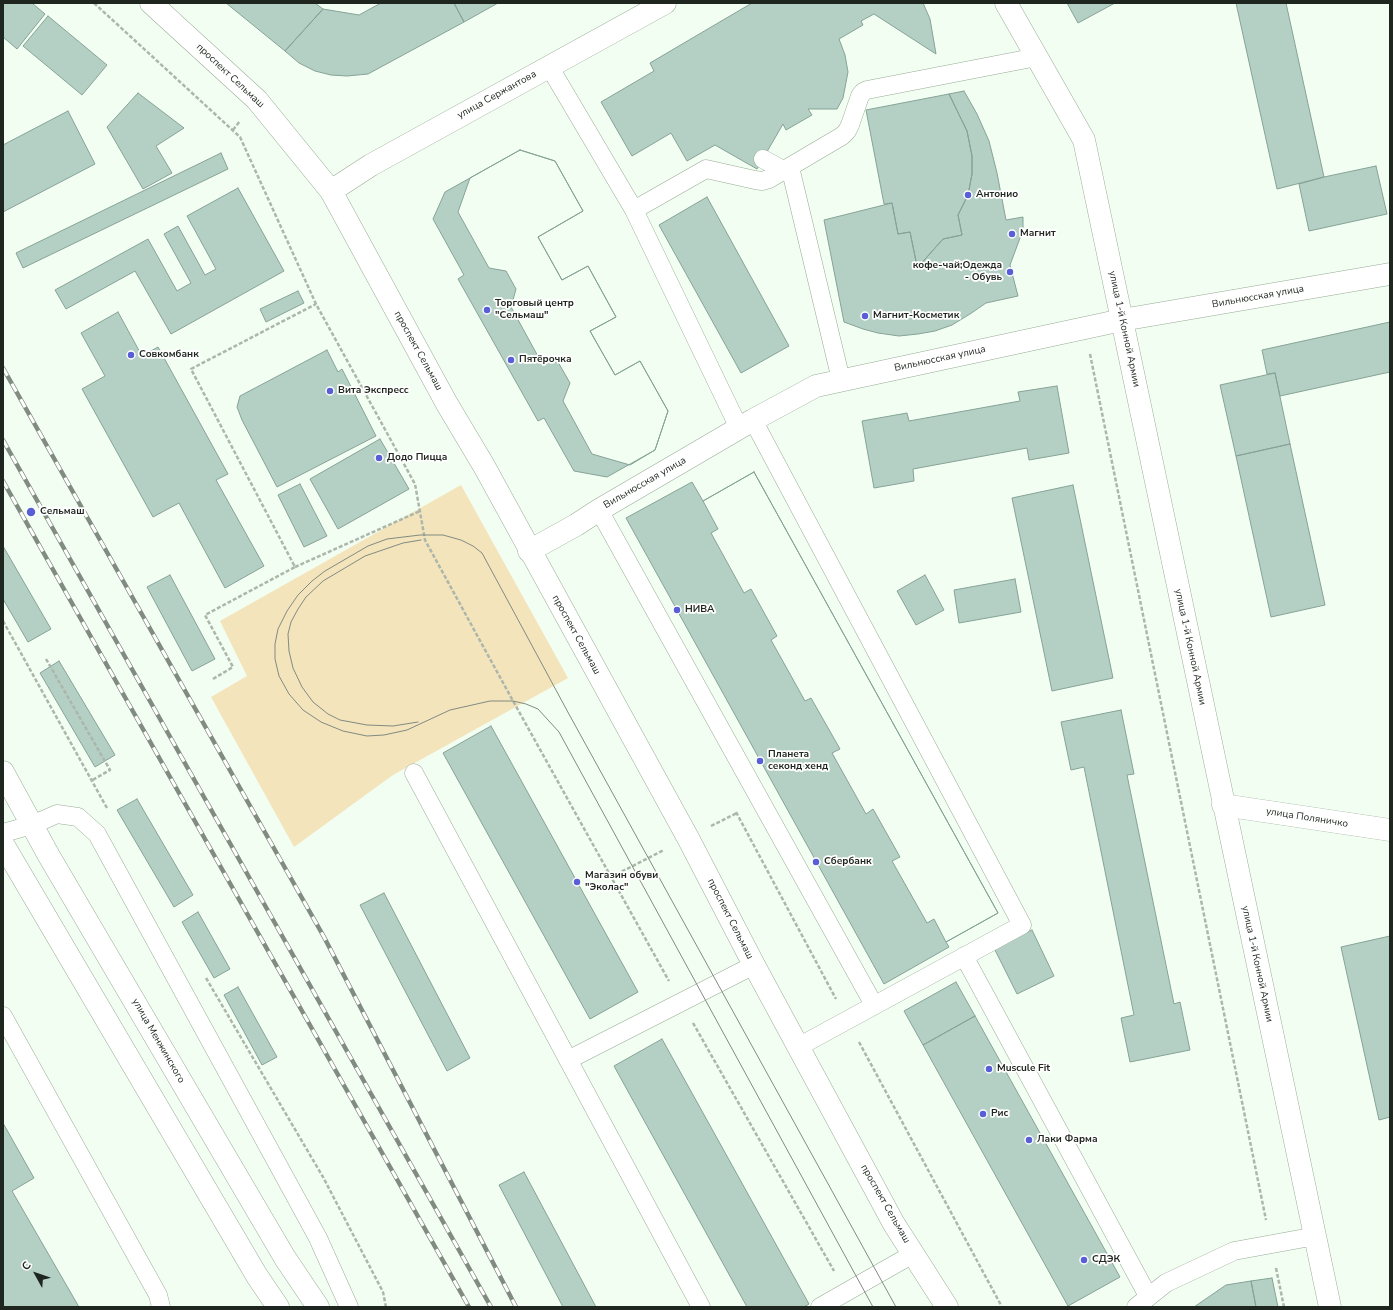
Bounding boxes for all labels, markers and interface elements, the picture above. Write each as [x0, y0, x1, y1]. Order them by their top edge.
street label: проспект Сельмаш [193, 41, 267, 111]
street label: улица Сержантова [455, 68, 539, 122]
place label: Антонио [976, 189, 1018, 201]
marker: Антонио [963, 190, 973, 200]
place label: Магнит [1020, 228, 1056, 240]
marker: Магнит [1007, 229, 1017, 239]
place label: кофе-чай;Одежда - Обувь [913, 260, 1002, 284]
marker: кофе-чай;Одежда - Обувь [1005, 267, 1015, 277]
street label: улица 1-й Конной Армии [1106, 270, 1142, 388]
street label: Вильнюсская улица [1211, 283, 1305, 311]
place label: Торговый центр "Сельмаш" [495, 298, 574, 322]
marker: Торговый центр "Сельмаш" [482, 305, 492, 315]
street label: проспект Сельмаш [391, 309, 445, 393]
place label: Магнит-Косметик [873, 310, 959, 322]
marker: Магнит-Косметик [860, 311, 870, 321]
street label: Вильнюсская улица [893, 343, 987, 375]
place label: Совкомбанк [139, 349, 199, 361]
marker: Совкомбанк [126, 350, 136, 360]
place label: Пятёрочка [519, 354, 571, 366]
marker: Пятёрочка [506, 355, 516, 365]
place label: Вита Экспресс [338, 385, 409, 397]
marker: Вита Экспресс [325, 386, 335, 396]
place label: Додо Пицца [387, 452, 447, 464]
marker: Додо Пицца [374, 453, 384, 463]
street label: Вильнюсская улица [602, 454, 688, 512]
marker: Сельмаш [25, 506, 37, 518]
place label: Сельмаш [40, 506, 85, 518]
street label: улица 1-й Конной Армии [1172, 588, 1208, 706]
street label: проспект Сельмаш [549, 593, 603, 677]
place label: НИВА [685, 604, 714, 616]
marker: НИВА [672, 605, 682, 615]
place label: Планета секонд хенд [768, 749, 828, 772]
marker: Планета секонд хенд [755, 756, 765, 766]
street label: улица Поляничко [1265, 806, 1349, 830]
place label: Сбербанк [824, 856, 872, 868]
marker: Сбербанк [811, 857, 821, 867]
place label: Магазин обуви "Эколас" [585, 870, 658, 894]
marker: Магазин обуви "Эколас" [572, 877, 582, 887]
street label: проспект Сельмаш [704, 877, 756, 961]
street label: улица 1-й Конной Армии [1239, 905, 1275, 1023]
street label: улица Менжинского [129, 997, 187, 1085]
place label: Muscule Fit [997, 1063, 1050, 1075]
marker: Muscule Fit [984, 1064, 994, 1074]
place label: Рис [991, 1108, 1008, 1120]
marker: Рис [978, 1109, 988, 1119]
place label: Лаки Фарма [1037, 1134, 1098, 1146]
marker: Лаки Фарма [1024, 1135, 1034, 1145]
street label: проспект Сельмаш [858, 1163, 912, 1245]
north arrow [16, 1254, 56, 1294]
place label: СДЭК [1092, 1254, 1120, 1266]
marker: СДЭК [1079, 1255, 1089, 1265]
text: С [18, 1258, 35, 1274]

